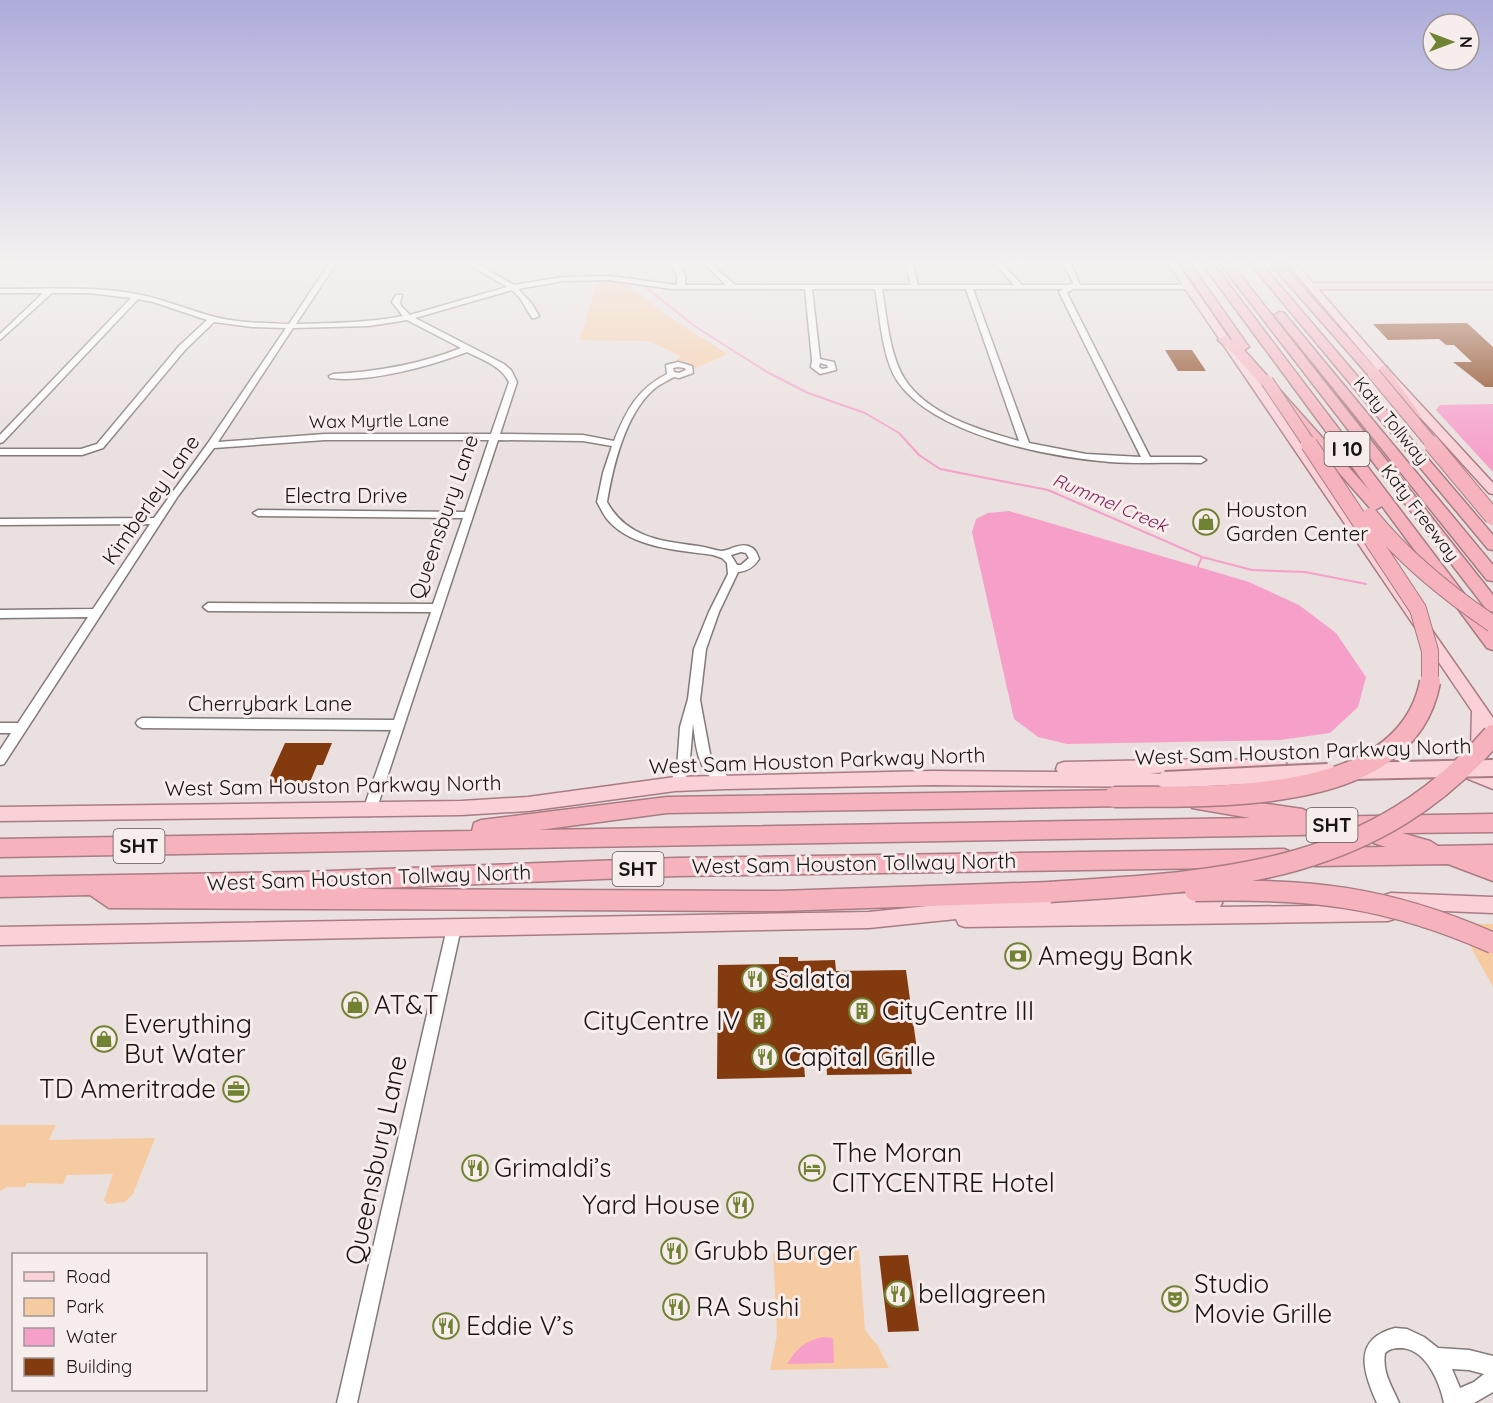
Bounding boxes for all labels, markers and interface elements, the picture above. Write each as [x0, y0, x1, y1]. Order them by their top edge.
north arrow [1421, 12, 1481, 72]
text: N [1456, 36, 1476, 48]
street label: Katy Tollway [1349, 372, 1434, 469]
street label: Wax Myrtle Lane [309, 408, 449, 433]
street label: Kimberley Lane [96, 430, 205, 569]
street label: Queensbury Lane [403, 431, 483, 602]
road number: I 10 [1324, 432, 1370, 466]
street label: Katy Freeway [1376, 459, 1464, 566]
water label: Rummel Creek [1049, 468, 1172, 538]
street label: Electra Drive [284, 482, 408, 508]
place label: Houston Garden Center [1226, 496, 1368, 546]
shop icon: Houston Garden Center [1191, 507, 1221, 537]
street label: Cherrybark Lane [188, 690, 352, 716]
street label: West Sam Houston Parkway North [1134, 732, 1472, 770]
street label: West Sam Houston Parkway North [648, 741, 986, 779]
street label: West Sam Houston Parkway North [164, 769, 502, 801]
road number: SHT [1306, 808, 1358, 842]
road number: SHT [114, 829, 164, 863]
street label: West Sam Houston Tollway North [691, 847, 1017, 879]
road number: SHT [612, 852, 664, 886]
street label: West Sam Houston Tollway North [206, 858, 532, 896]
place label: Amegy Bank [1038, 939, 1193, 972]
bank icon: Amegy Bank [1003, 941, 1033, 971]
place label: Salata [774, 962, 851, 995]
restaurant icon: Salata [740, 964, 770, 994]
place label: AT&T [374, 988, 439, 1021]
shop icon: AT&T [340, 990, 370, 1020]
place label: CityCentre III [882, 994, 1034, 1027]
building icon: CityCentre III [847, 996, 877, 1026]
place label: CityCentre IV [583, 1004, 740, 1037]
building icon: CityCentre IV [744, 1006, 774, 1036]
place label: Everything But Water [124, 1007, 252, 1070]
shop icon: Everything But Water [89, 1024, 119, 1054]
place label: Capital Grille [784, 1040, 936, 1073]
restaurant icon: Capital Grille [750, 1042, 780, 1072]
street label: Queensbury Lane [337, 1052, 414, 1268]
place label: TD Ameritrade [39, 1072, 216, 1105]
office icon: TD Ameritrade [221, 1074, 251, 1104]
place label: The Moran CITYCENTRE Hotel [832, 1136, 1055, 1199]
place label: Grimaldi’s [494, 1151, 611, 1184]
restaurant icon: Grimaldi’s [460, 1153, 490, 1183]
hotel icon: The Moran CITYCENTRE Hotel [797, 1153, 827, 1183]
place label: Yard House [582, 1188, 720, 1221]
restaurant icon: Yard House [725, 1190, 755, 1220]
place label: Grubb Burger [694, 1234, 857, 1267]
restaurant icon: Grubb Burger [659, 1236, 689, 1266]
legend [12, 1253, 207, 1391]
text: Road [66, 1265, 111, 1288]
place label: Studio Movie Grille [1194, 1267, 1332, 1330]
place label: bellagreen [918, 1277, 1046, 1310]
restaurant icon: bellagreen [883, 1279, 913, 1309]
theatre icon: Studio Movie Grille [1160, 1284, 1190, 1314]
place label: RA Sushi [696, 1290, 799, 1323]
restaurant icon: RA Sushi [661, 1292, 691, 1322]
text: Park [66, 1295, 104, 1318]
place label: Eddie V’s [466, 1309, 574, 1342]
restaurant icon: Eddie V’s [431, 1311, 461, 1341]
text: Water [66, 1325, 117, 1348]
text: Building [66, 1355, 132, 1378]

